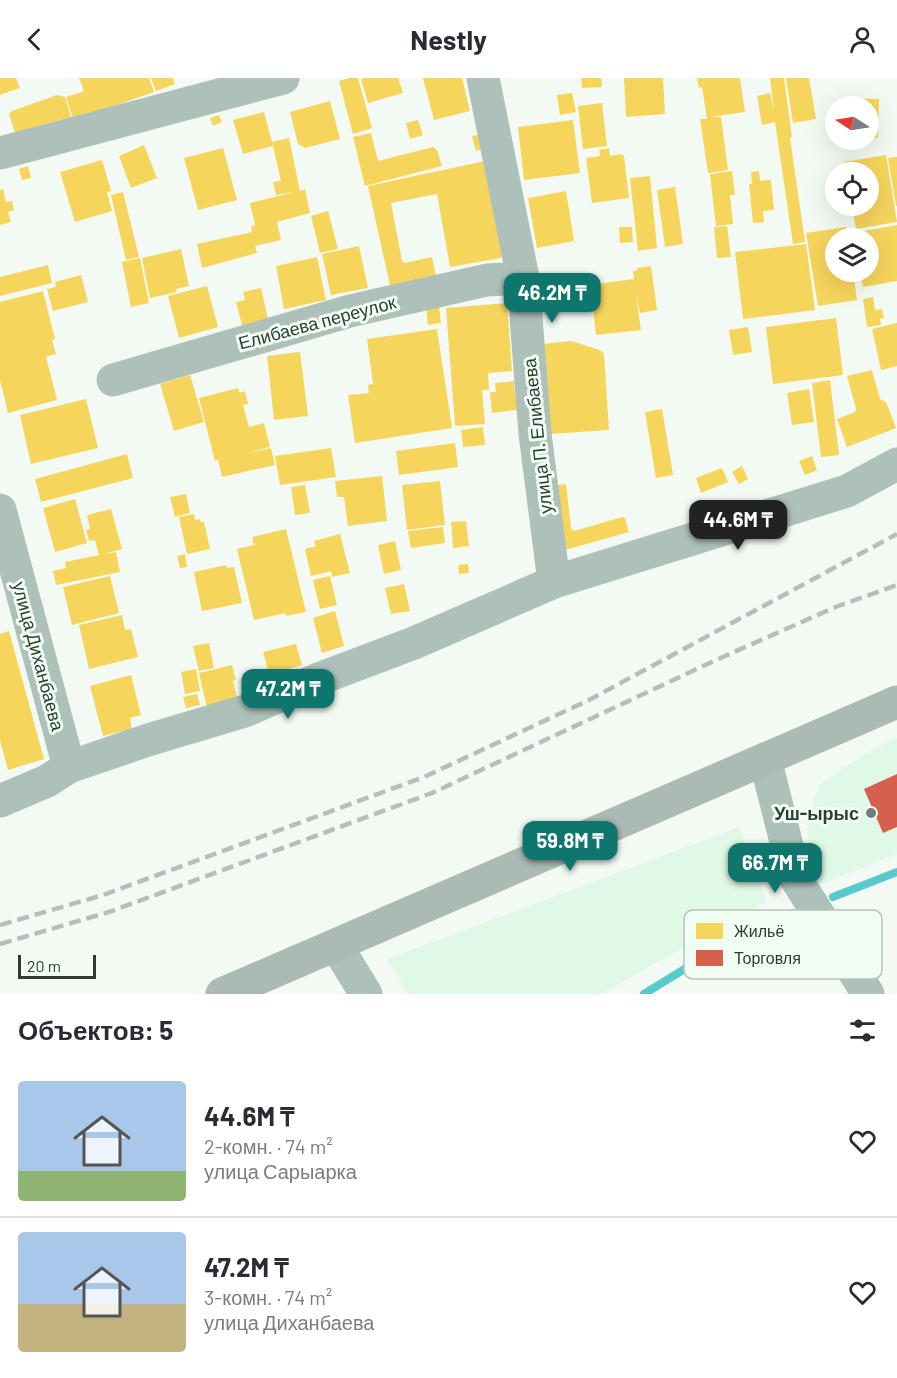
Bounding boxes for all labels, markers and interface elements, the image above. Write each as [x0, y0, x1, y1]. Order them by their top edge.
icon: back [18, 23, 51, 56]
text: Nestly [410, 23, 487, 55]
icon: person [846, 23, 879, 56]
north arrow [825, 96, 879, 150]
map controls [825, 96, 879, 282]
button: locate [825, 162, 879, 216]
button: layers [825, 228, 879, 282]
pin: 46.2M ₸ [497, 273, 607, 324]
text: 46.2M ₸ [518, 280, 586, 304]
street label: Елибаева переулок [236, 290, 398, 354]
street label: улица П. Елибаева [518, 356, 556, 515]
pin: 44.6M ₸ [683, 500, 793, 551]
text: 44.6M ₸ [703, 507, 773, 531]
street label: улица Диханбаева [9, 579, 70, 734]
pin: 47.2M ₸ [233, 669, 343, 720]
text: 47.2M ₸ [255, 676, 321, 700]
place label: Уш-ырыс [774, 802, 859, 824]
marker: Уш-ырыс [864, 806, 878, 820]
pin: 59.8M ₸ [515, 821, 625, 872]
text: 59.8M ₸ [537, 828, 603, 852]
pin: 66.7M ₸ [720, 843, 830, 894]
text: 66.7M ₸ [742, 850, 808, 874]
legend [684, 910, 882, 979]
text: Жильё [734, 921, 784, 940]
text: Торговля [734, 948, 801, 967]
scale bar [18, 952, 96, 980]
text: 20 m [27, 956, 61, 975]
text: Объектов: 5 [18, 1014, 173, 1045]
icon: filters [846, 1014, 879, 1047]
text: 44.6M ₸ [204, 1100, 294, 1131]
icon: home [66, 1105, 138, 1177]
icon: heart [846, 1125, 879, 1158]
text: 2-комн. · 74 m² [204, 1134, 333, 1158]
text: улица Сарыарка [204, 1159, 357, 1183]
text: 47.2M ₸ [204, 1251, 289, 1282]
icon: home [66, 1256, 138, 1328]
icon: heart [846, 1276, 879, 1309]
text: 3-комн. · 74 m² [204, 1285, 332, 1309]
text: улица Диханбаева [204, 1310, 374, 1334]

